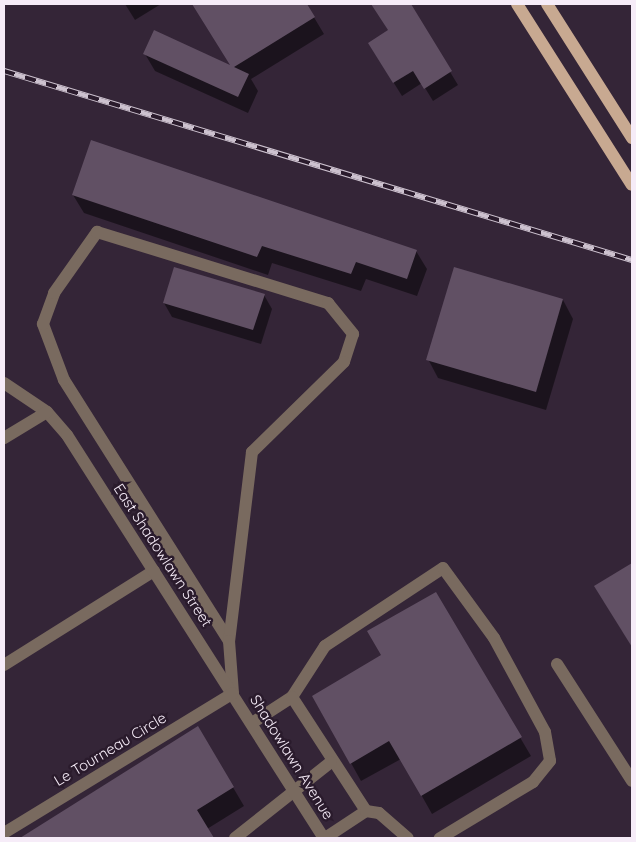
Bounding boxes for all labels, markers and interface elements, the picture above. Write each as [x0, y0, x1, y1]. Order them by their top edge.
street label: East Shadowlawn Street [110, 480, 216, 630]
street label: Shadowlawn Avenue [246, 691, 338, 823]
street label: Le Tourneau Circle [51, 708, 169, 790]

